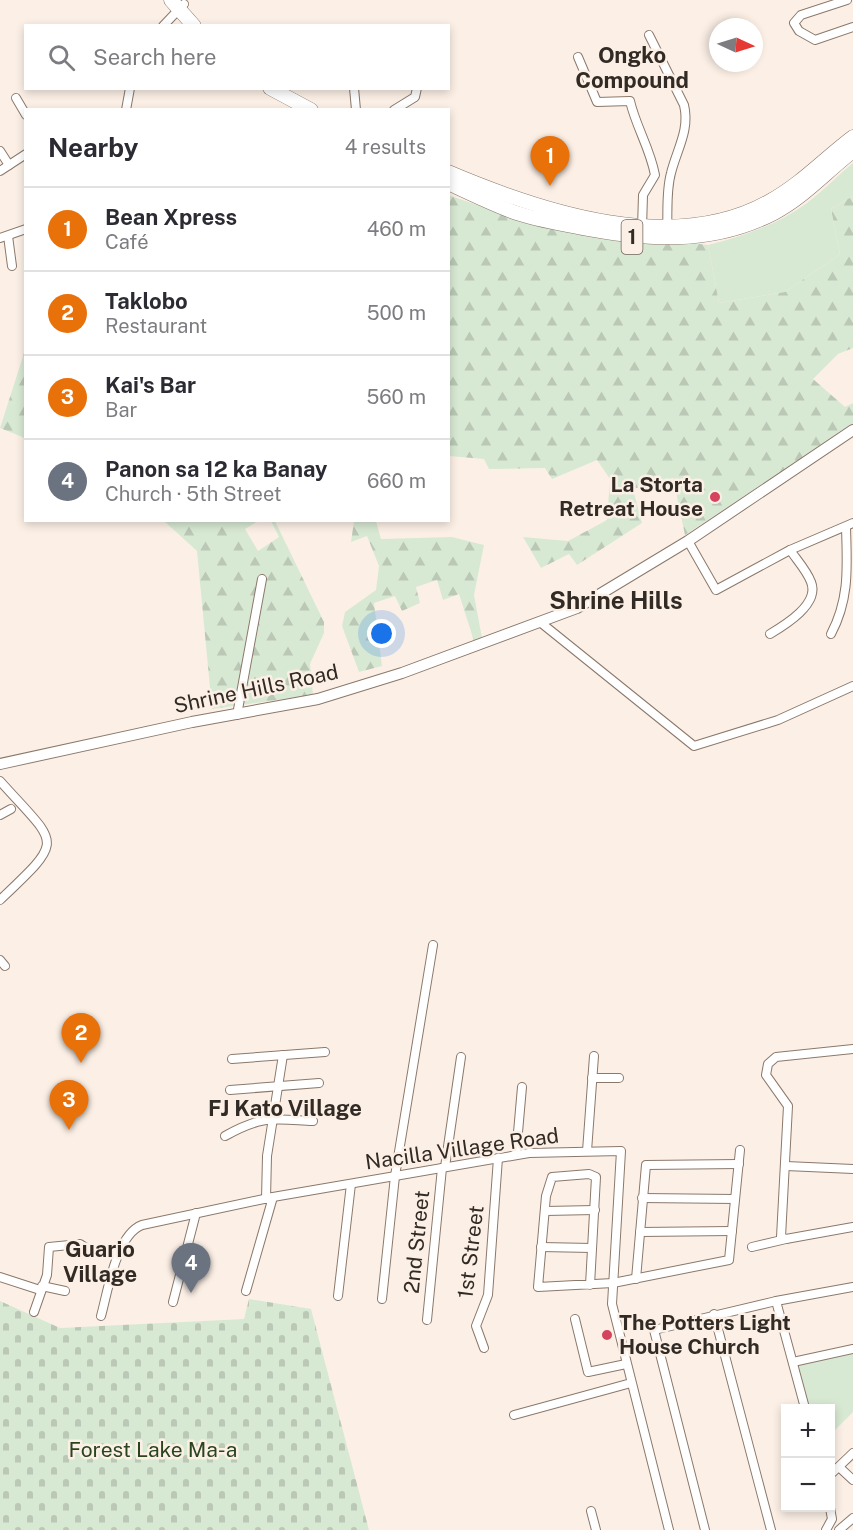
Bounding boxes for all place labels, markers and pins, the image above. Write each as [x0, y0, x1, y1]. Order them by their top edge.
pin: 1 [530, 136, 570, 186]
place label: La Storta Retreat House [559, 472, 703, 521]
marker: La Storta Retreat House [708, 490, 722, 504]
pin: 2 [62, 1014, 100, 1063]
pin: 3 [50, 1080, 88, 1130]
pin: 4 [172, 1244, 210, 1293]
place label: The Potters Light House Church [619, 1310, 791, 1359]
marker: The Potters Light House Church [600, 1328, 614, 1342]

